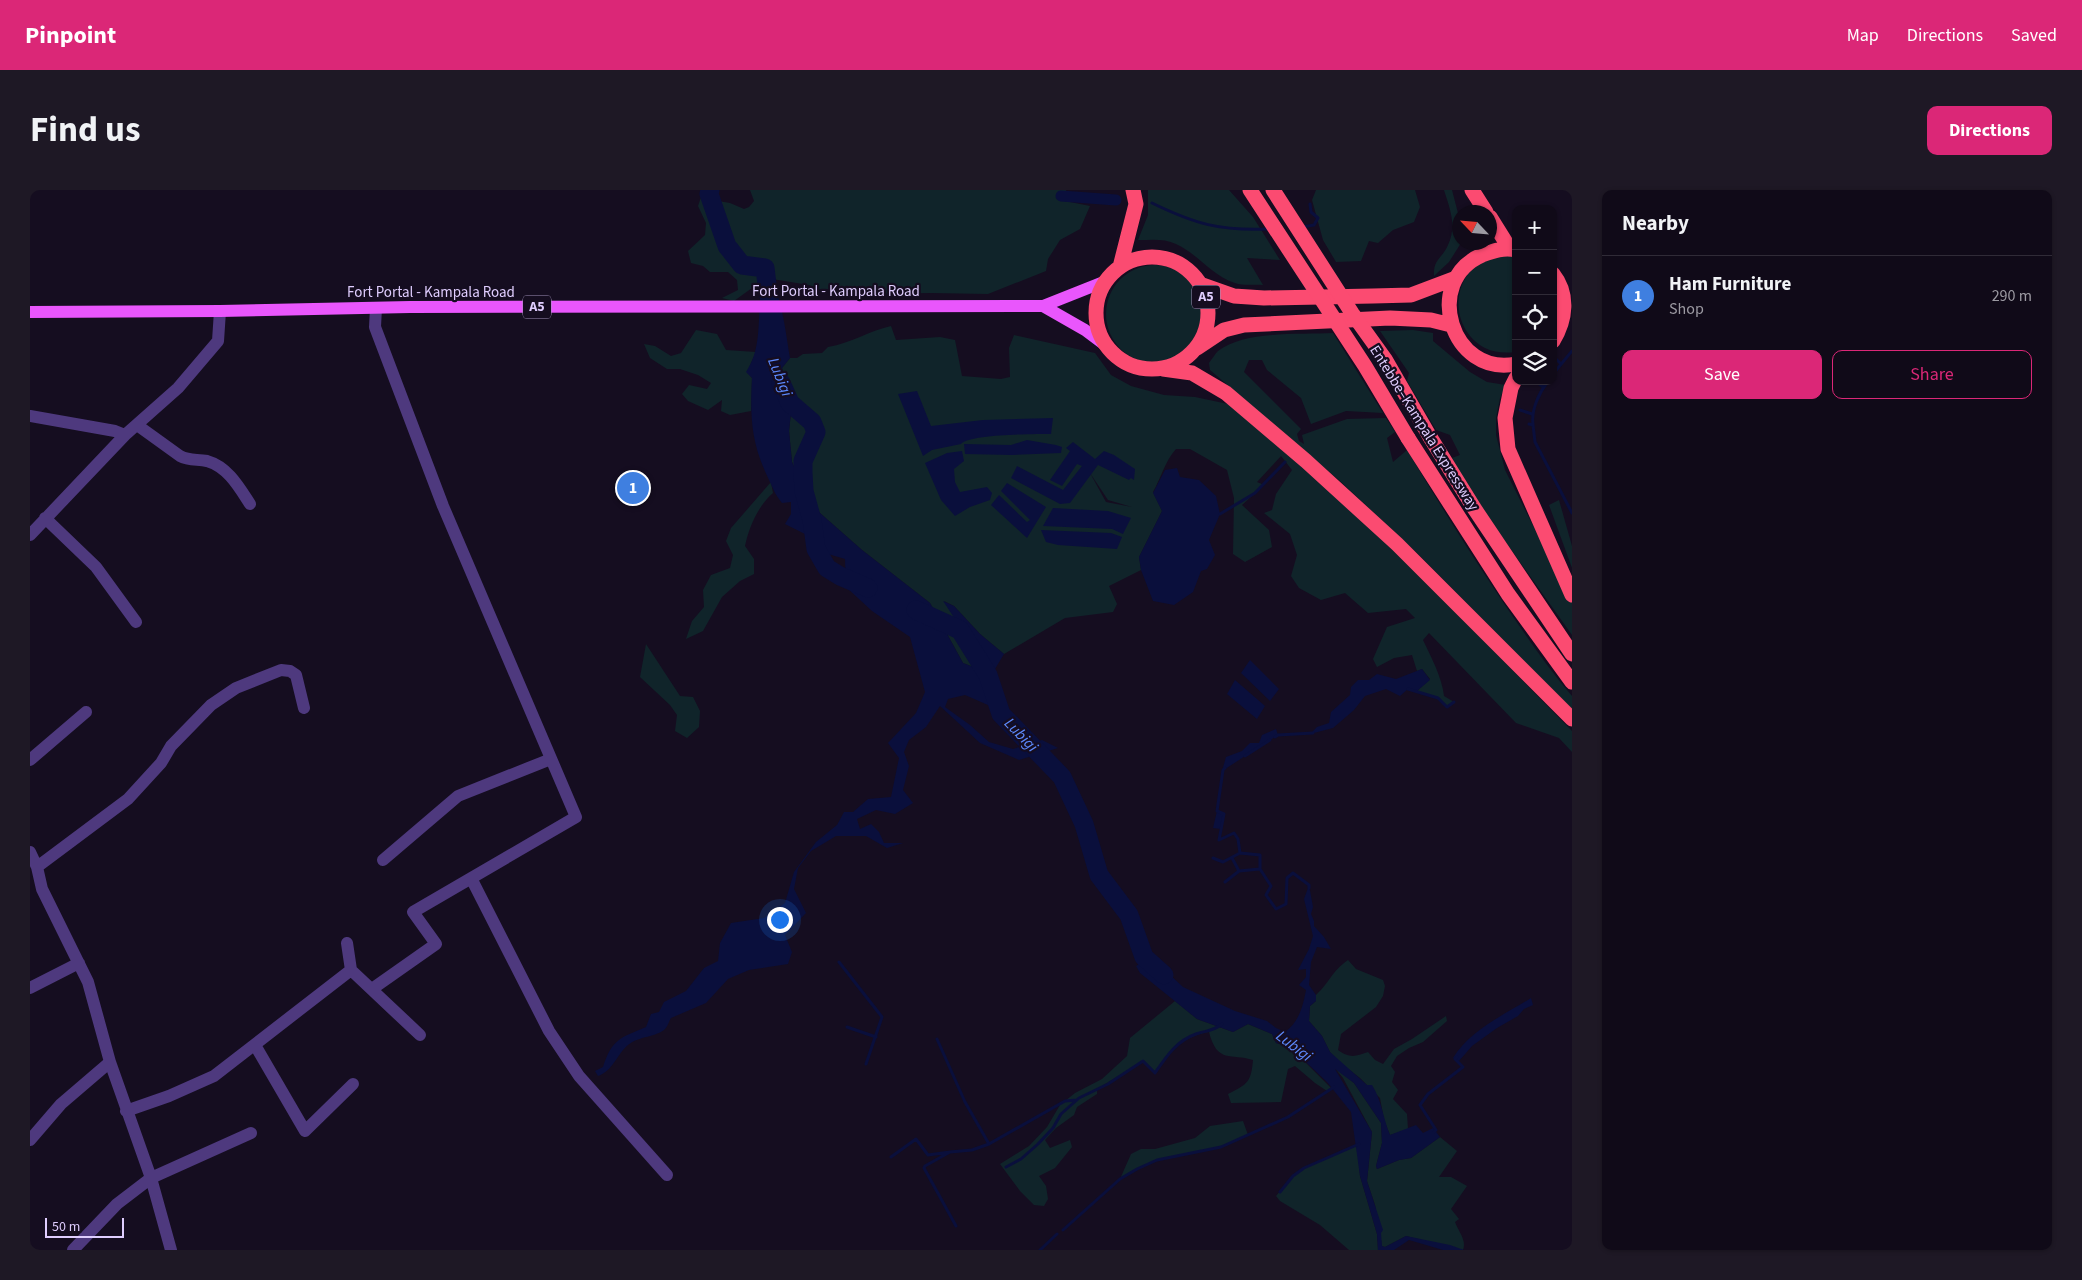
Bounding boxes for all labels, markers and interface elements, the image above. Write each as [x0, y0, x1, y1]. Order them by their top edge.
text: Pinpoint [25, 18, 116, 53]
text: Map [1847, 23, 1879, 48]
text: Directions [1907, 23, 1983, 48]
text: Saved [2011, 23, 2057, 48]
text: Find us [30, 105, 140, 155]
button: Directions [1927, 106, 2052, 155]
north arrow [1452, 205, 1497, 250]
map controls [1512, 205, 1557, 385]
button: + [1512, 205, 1557, 250]
text: Nearby [1622, 208, 1689, 238]
button: − [1512, 250, 1557, 295]
text: Ham Furniture [1669, 271, 1791, 298]
street label: Fort Portal - Kampala Road [752, 281, 920, 302]
street label: Fort Portal - Kampala Road [347, 282, 515, 303]
road number: A5 [1192, 285, 1220, 308]
text: 1 [1634, 285, 1642, 307]
text: 290 m [1992, 285, 2032, 307]
road number: A5 [523, 295, 551, 318]
button: locate [1512, 295, 1557, 340]
text: Shop [1669, 298, 1704, 320]
button: layers [1512, 340, 1557, 385]
street label: Entebbe–Kampala Expressway [1364, 341, 1484, 515]
button: Save [1622, 350, 1822, 399]
button: Share [1832, 350, 2032, 399]
water label: Lubigi [762, 354, 798, 400]
pin: 1 [617, 469, 649, 507]
water label: Lubigi [999, 713, 1043, 757]
your location [767, 907, 793, 933]
water label: Lubigi [1271, 1025, 1317, 1067]
scale bar [45, 1215, 124, 1238]
text: 50 m [52, 1217, 80, 1237]

